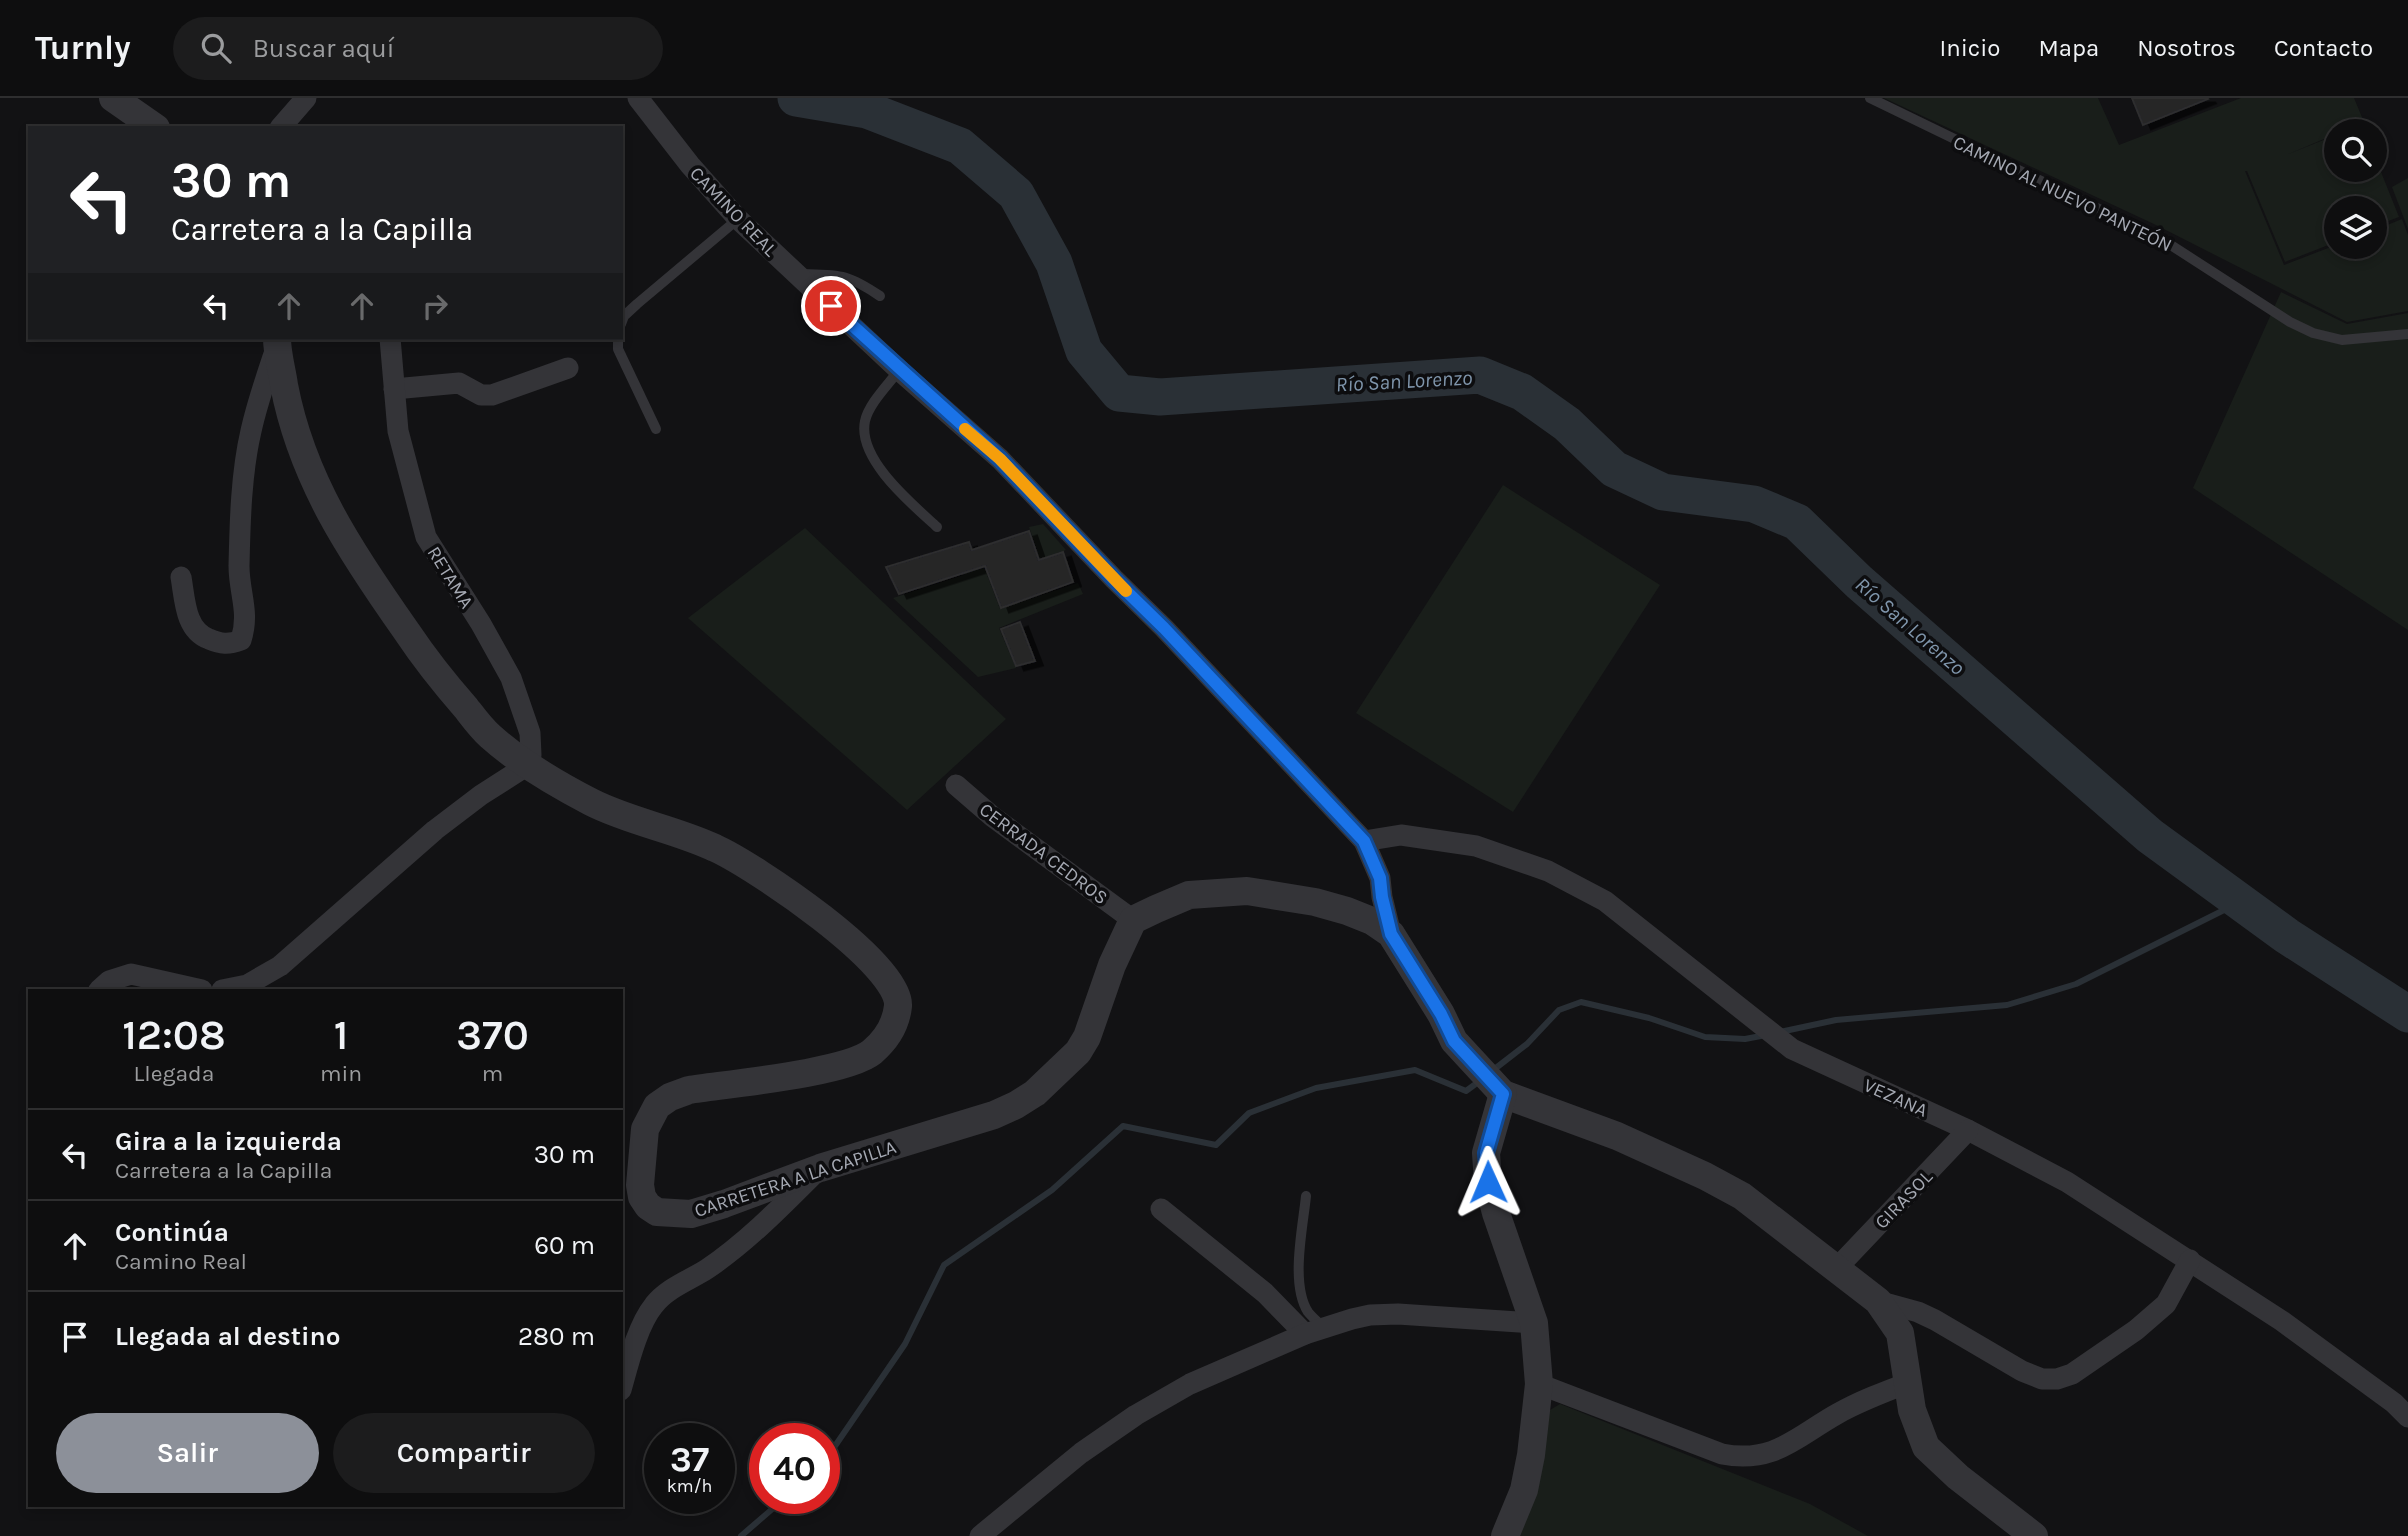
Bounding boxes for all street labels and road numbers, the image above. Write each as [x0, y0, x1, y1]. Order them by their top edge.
street label: CAMINO AL NUEVO PANTEÓN [1950, 130, 2176, 257]
street label: CAMINO REAL [685, 162, 782, 261]
street label: RETAMA [423, 542, 478, 613]
street label: CERRADA CEDROS [975, 798, 1112, 909]
street label: VEZANA [1860, 1074, 1931, 1122]
street label: CARRETERA A LA CAPILLA [692, 1136, 899, 1222]
street label: GIRASOL [1871, 1166, 1937, 1234]

